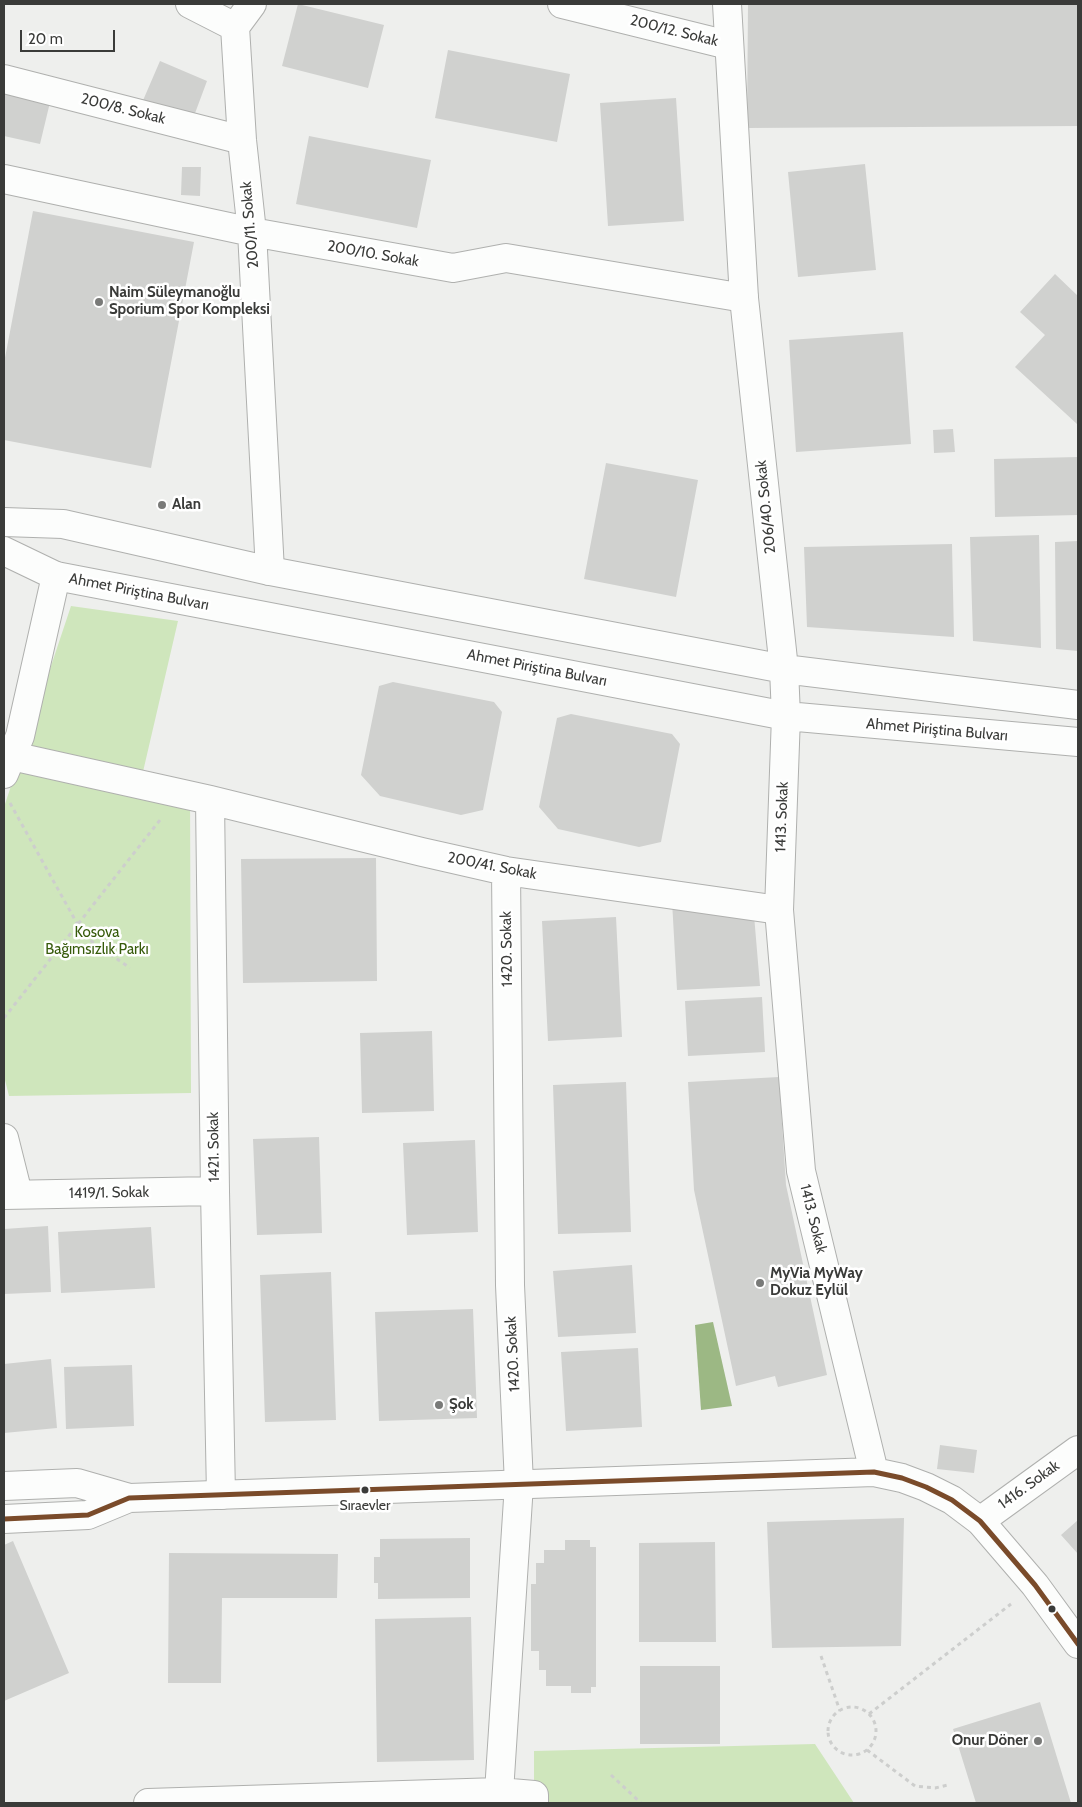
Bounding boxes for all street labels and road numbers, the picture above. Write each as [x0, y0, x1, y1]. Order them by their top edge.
street label: 200/12. Sokak [628, 11, 720, 51]
street label: 200/8. Sokak [79, 90, 167, 128]
street label: 200/11. Sokak [237, 181, 263, 269]
street label: 200/10. Sokak [326, 237, 420, 271]
street label: 206/40. Sokak [752, 459, 780, 555]
street label: Ahmet Piriştina Bulvarı [67, 570, 211, 614]
street label: Ahmet Piriştina Bulvarı [465, 646, 609, 690]
street label: Ahmet Piriştina Bulvarı [865, 715, 1009, 745]
street label: 1413. Sokak [772, 781, 792, 853]
street label: 200/41. Sokak [446, 849, 538, 883]
street label: 1420. Sokak [497, 911, 517, 987]
street label: 1421. Sokak [204, 1112, 224, 1182]
street label: 1419/1. Sokak [69, 1183, 149, 1203]
street label: 1413. Sokak [796, 1183, 830, 1255]
street label: 1420. Sokak [502, 1316, 524, 1392]
street label: 1416. Sokak [995, 1457, 1063, 1513]

